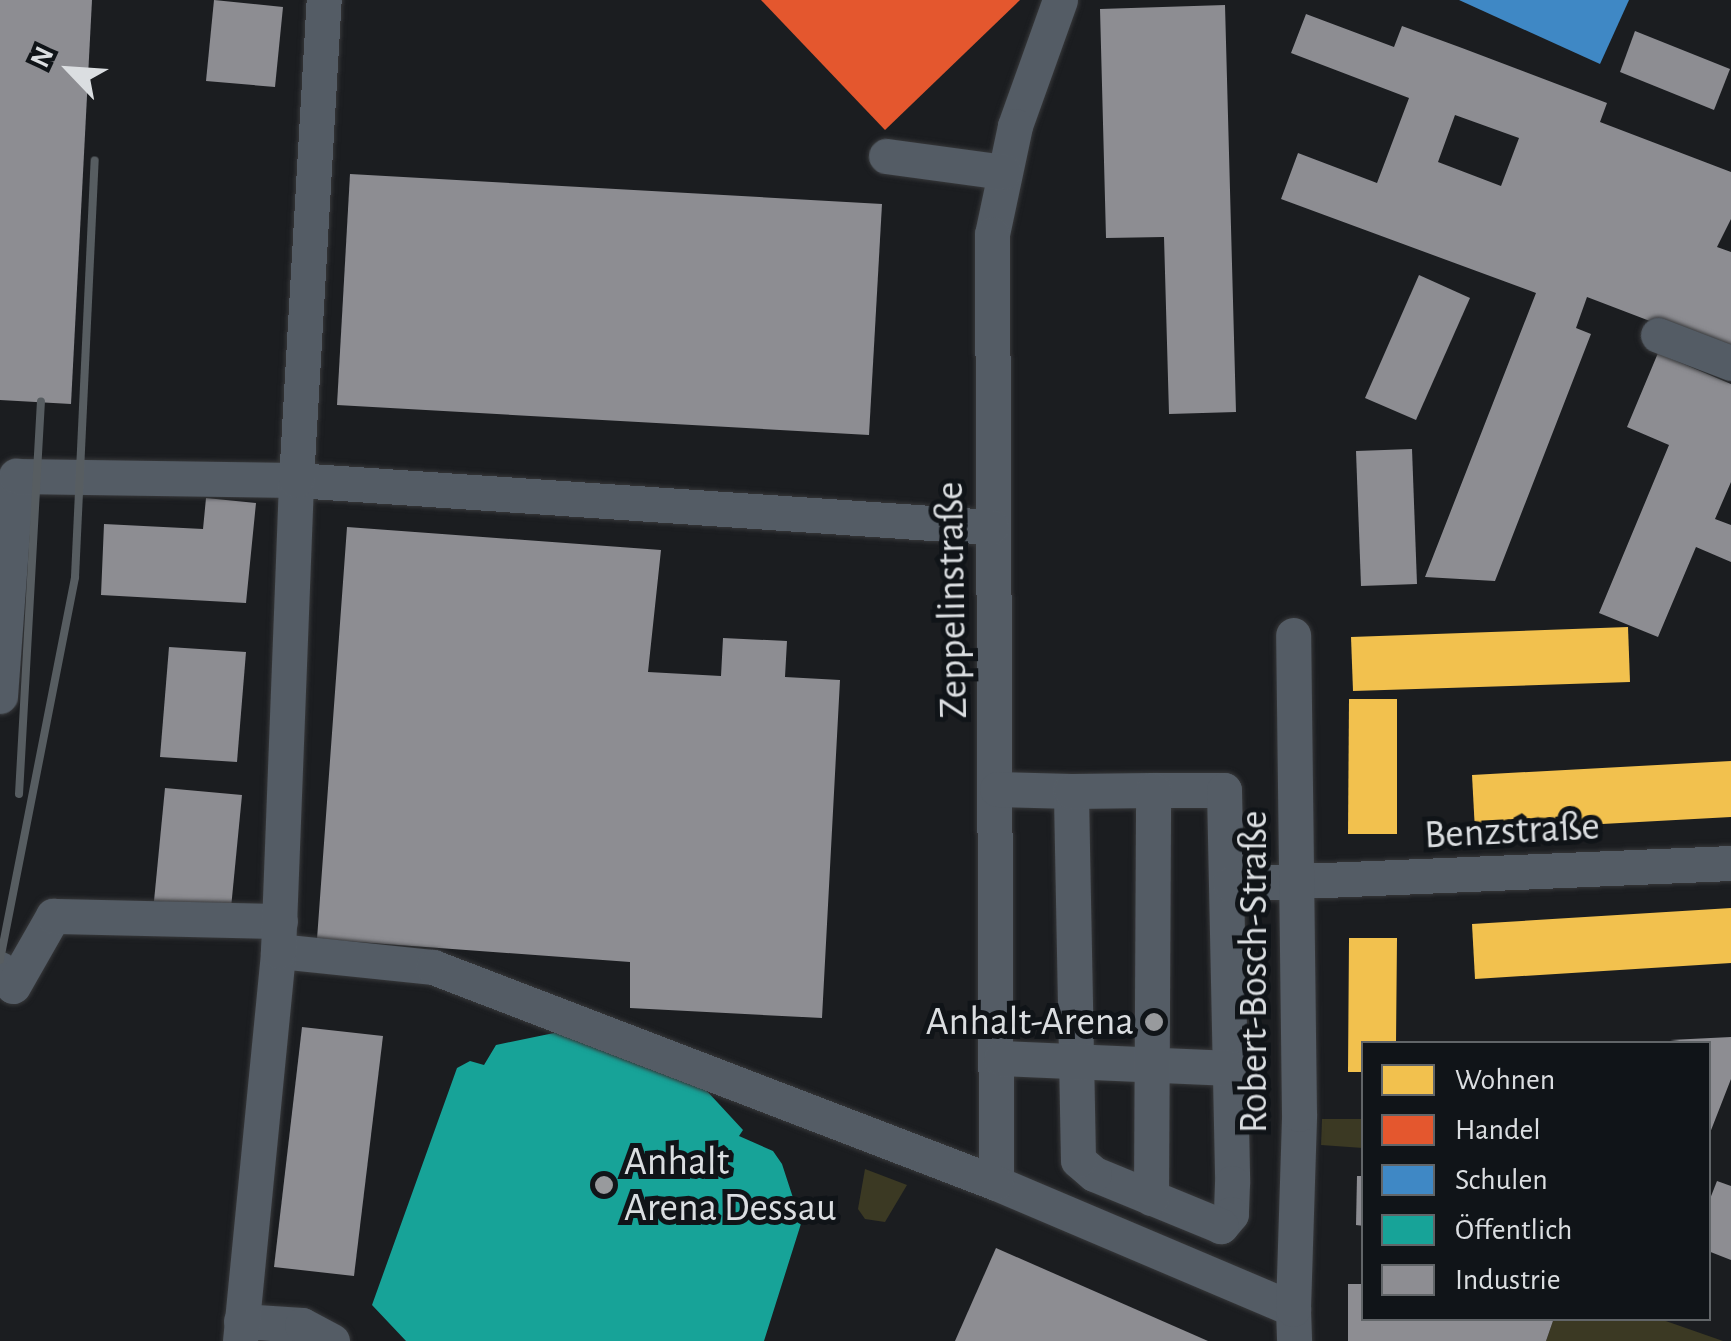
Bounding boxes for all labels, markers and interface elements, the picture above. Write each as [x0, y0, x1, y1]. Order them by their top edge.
north arrow [20, 20, 120, 120]
text: N [26, 43, 60, 72]
street label: Zeppelinstraße [926, 481, 978, 719]
street label: Benzstraße [1423, 802, 1601, 860]
street label: Robert-Bosch-Straße [1230, 811, 1278, 1133]
place label: Anhalt-Arena [926, 998, 1134, 1046]
marker: Anhalt-Arena [1143, 1011, 1165, 1033]
legend [1361, 1041, 1711, 1321]
text: Wohnen [1455, 1065, 1555, 1095]
text: Handel [1455, 1115, 1541, 1145]
place label: Anhalt Arena Dessau [624, 1138, 837, 1232]
text: Schulen [1455, 1165, 1548, 1195]
marker: Anhalt Arena Dessau [593, 1174, 615, 1196]
text: Öffentlich [1455, 1215, 1572, 1245]
text: Industrie [1455, 1265, 1561, 1295]

